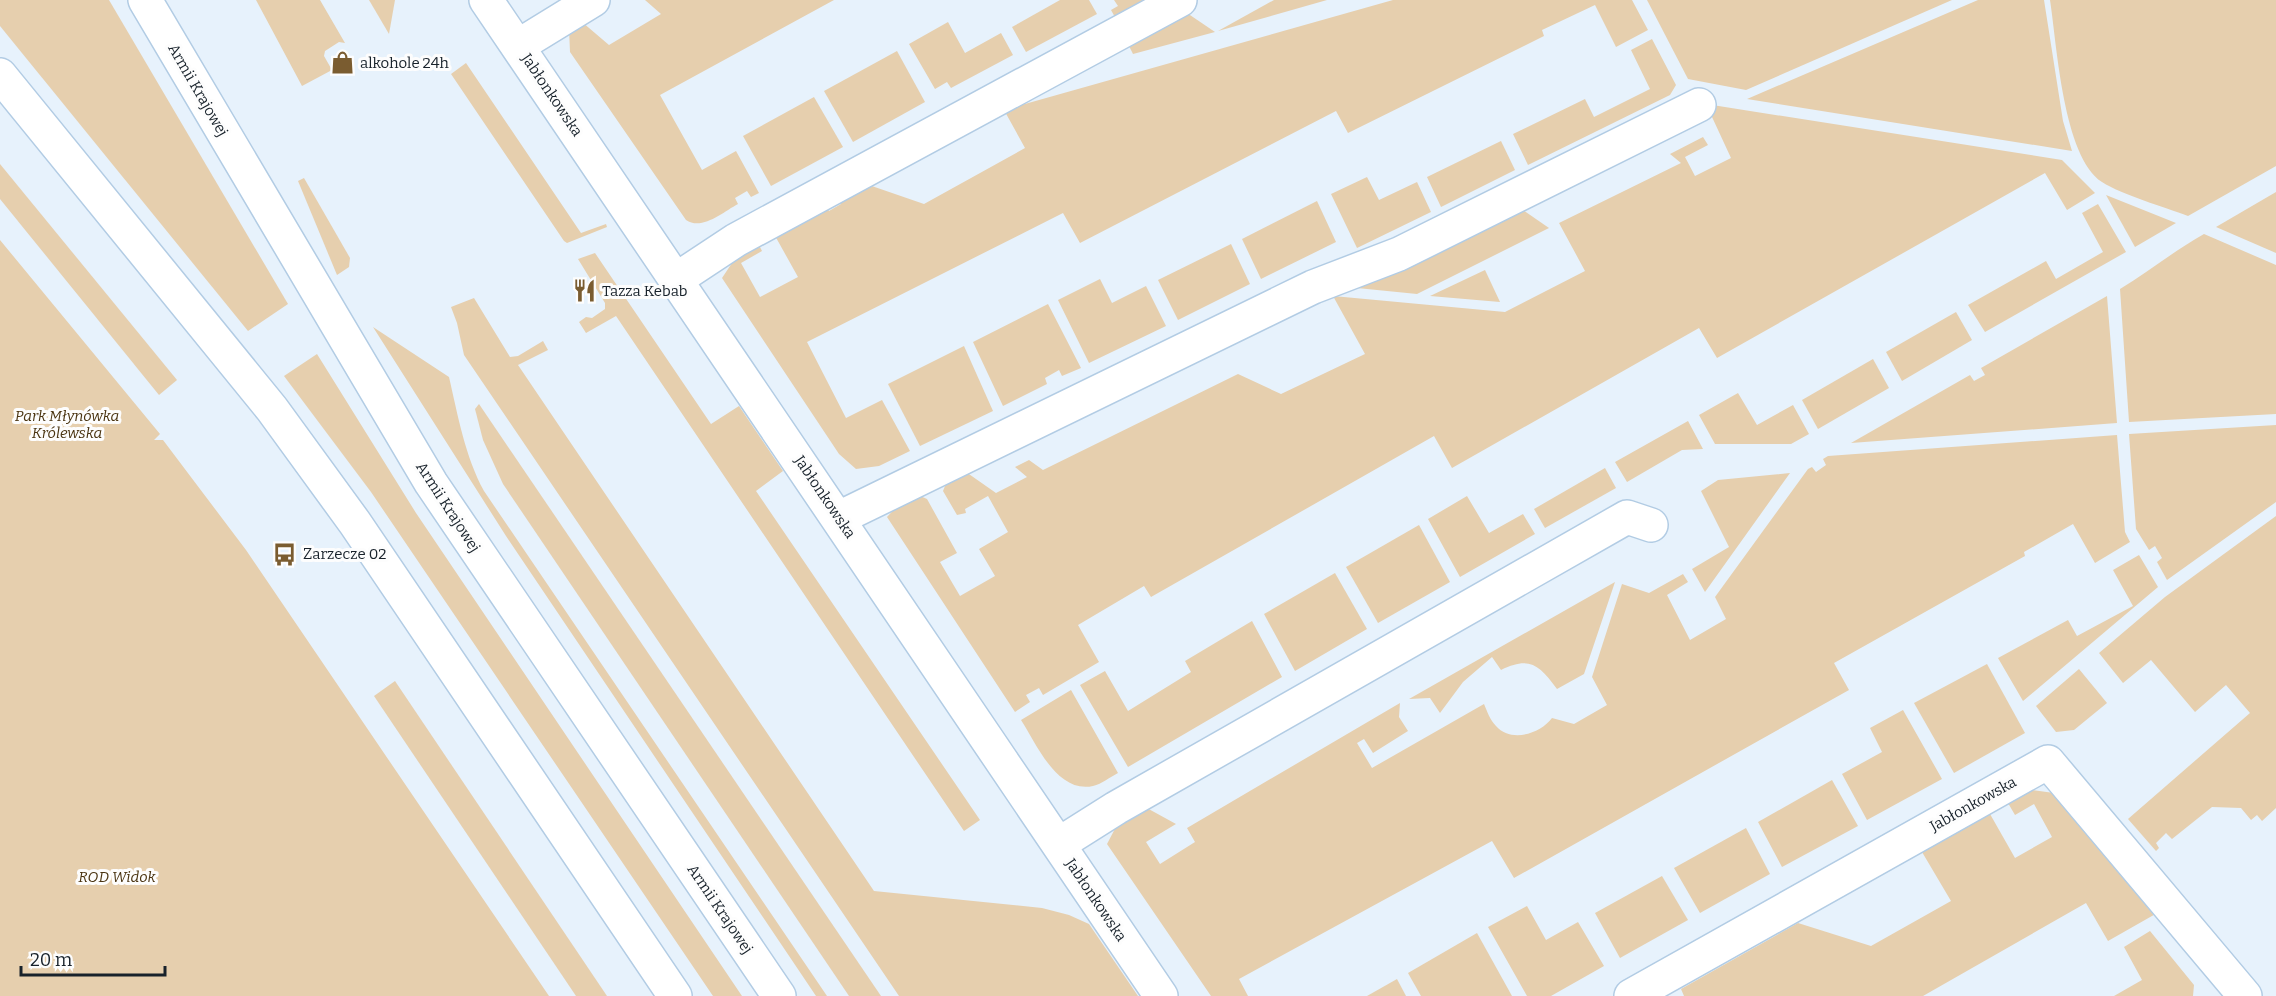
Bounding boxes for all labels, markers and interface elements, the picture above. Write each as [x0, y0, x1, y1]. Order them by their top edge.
street label: Armii Krajowej [164, 41, 232, 139]
street label: Jabłonkowska [517, 49, 586, 140]
shop icon: alkohole 24h [329, 50, 355, 76]
place label: alkohole 24h [360, 54, 450, 72]
restaurant icon: Tazza Kebab [571, 278, 597, 304]
place label: Tazza Kebab [602, 282, 688, 300]
park label: Park Młynówka Królewska [15, 407, 119, 442]
street label: Jabłonkowska [790, 451, 859, 542]
street label: Armii Krajowej [412, 459, 484, 555]
bus stop icon: Zarzecze 02 [272, 541, 298, 567]
place label: Zarzecze 02 [303, 545, 386, 563]
street label: Jabłonkowska [1926, 773, 2019, 836]
street label: Jabłonkowska [1061, 854, 1130, 945]
street label: Armii Krajowej [683, 861, 757, 957]
park label: ROD Widok [78, 868, 157, 886]
scale bar [21, 939, 165, 977]
text: 20 m [30, 949, 72, 971]

